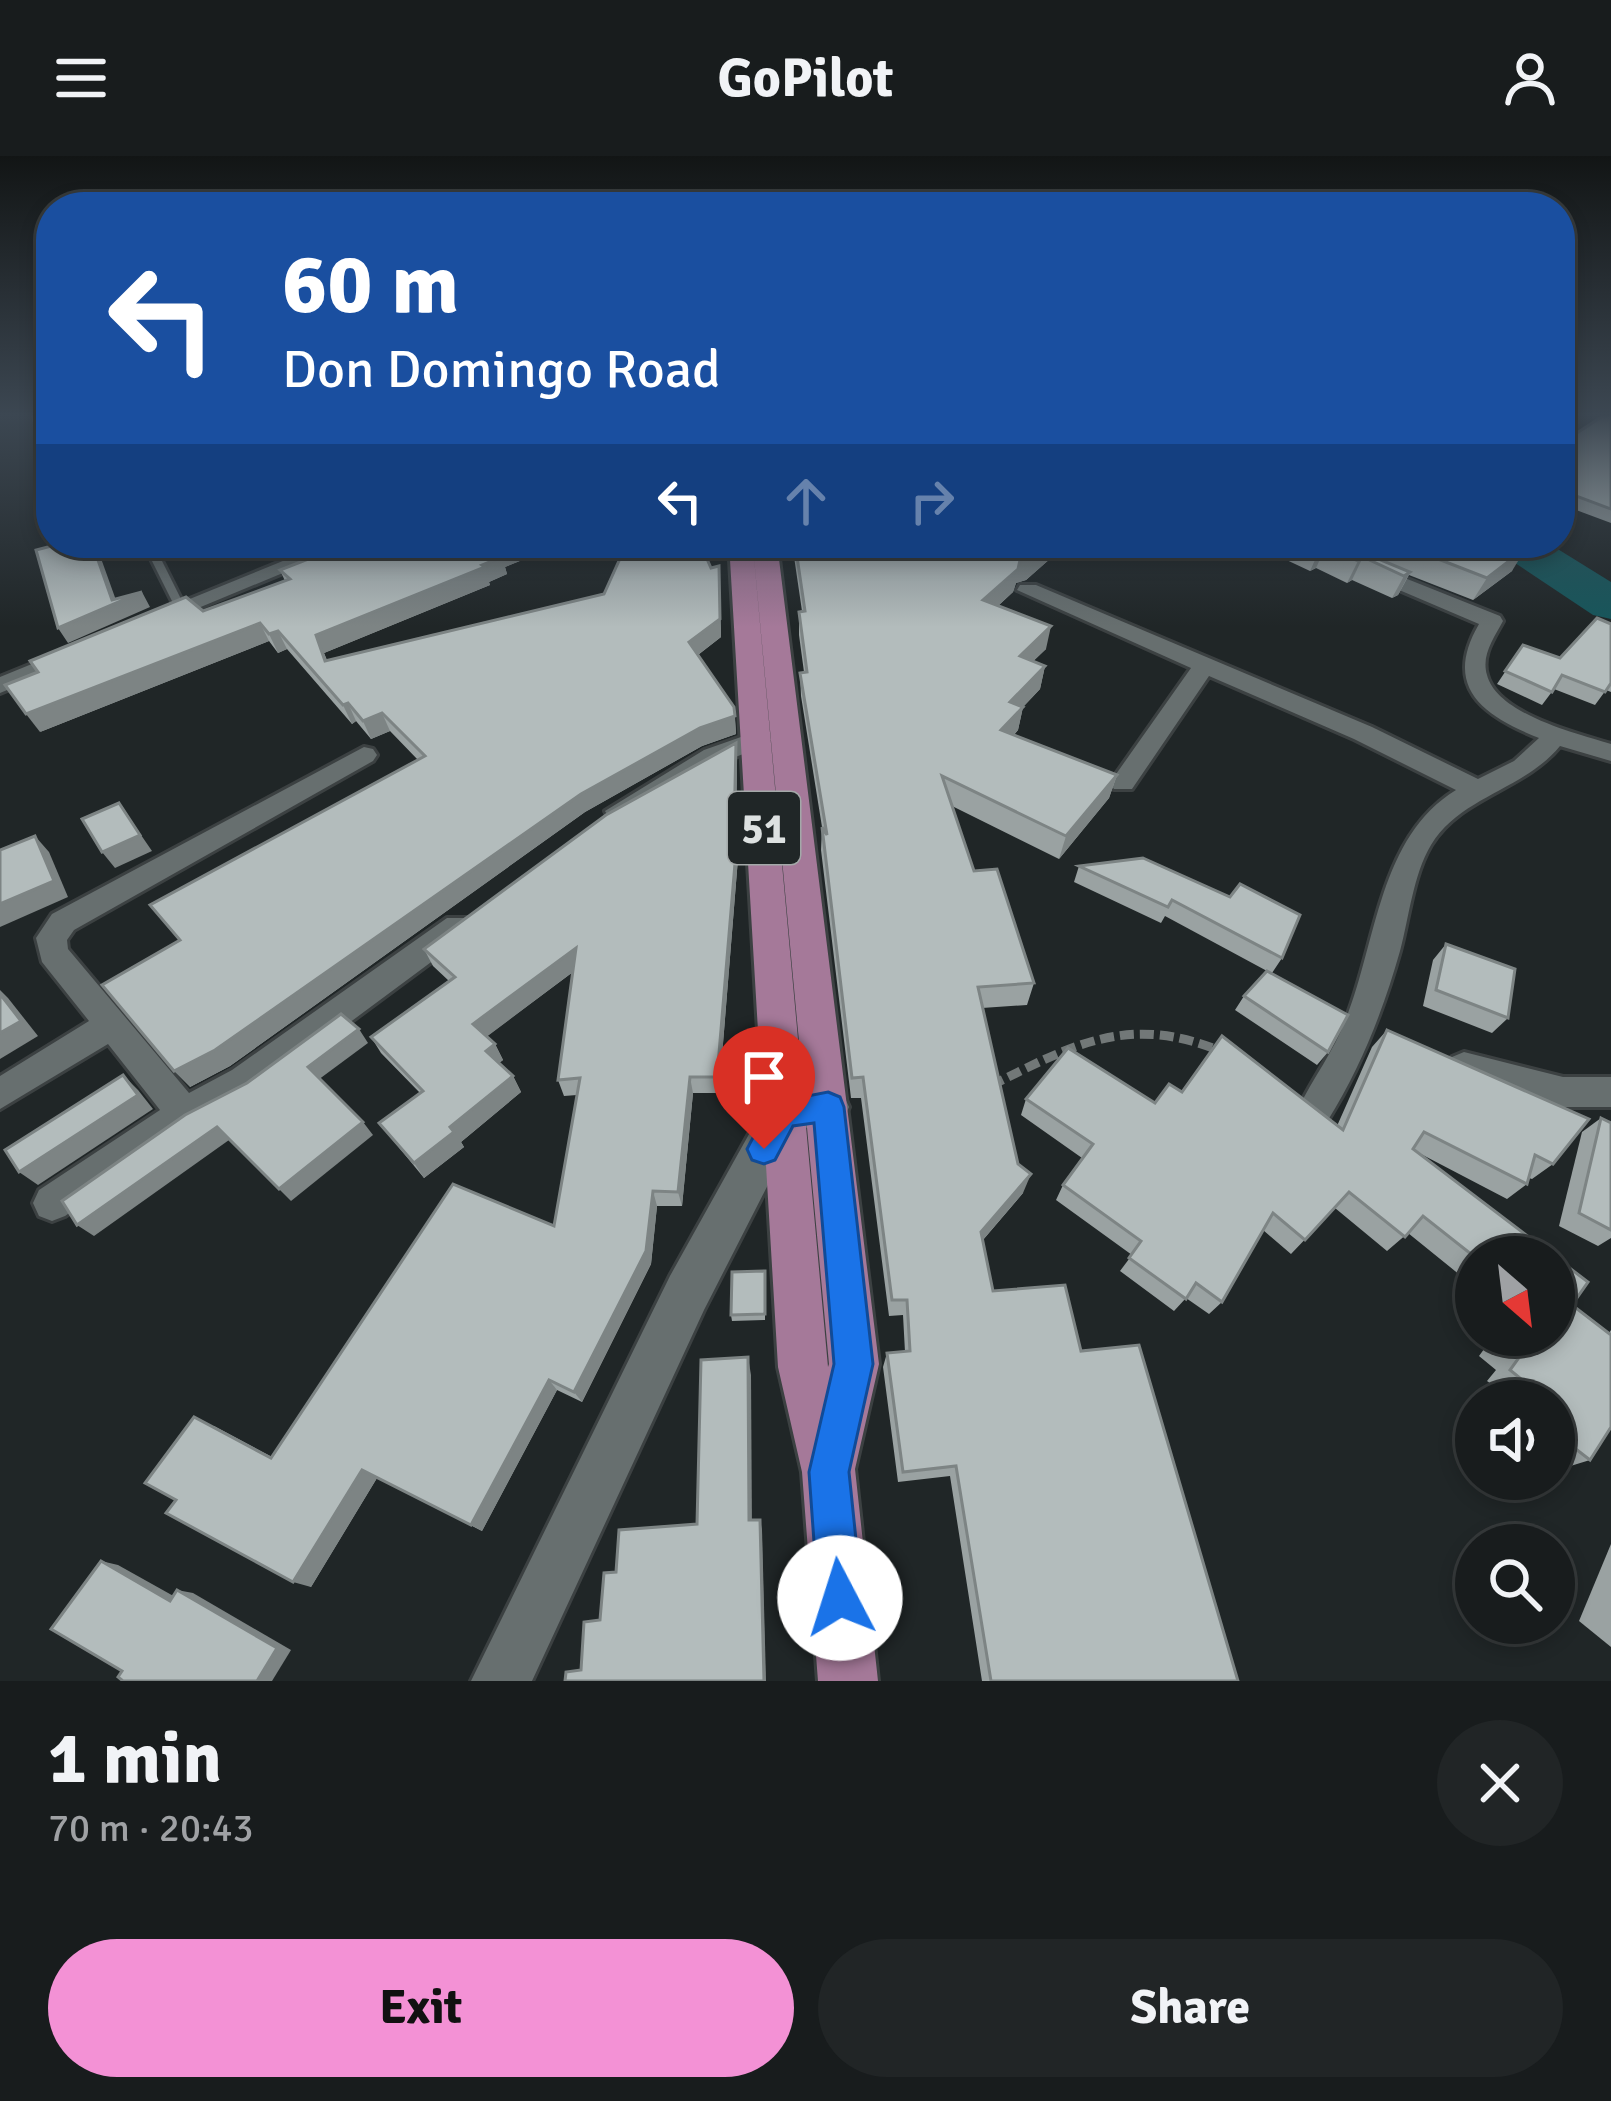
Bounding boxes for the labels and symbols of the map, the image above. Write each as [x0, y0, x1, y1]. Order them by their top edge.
road number: 51 [728, 792, 800, 864]
pin [713, 1026, 815, 1149]
north arrow [1455, 1236, 1575, 1356]
position arrow [777, 1535, 903, 1661]

